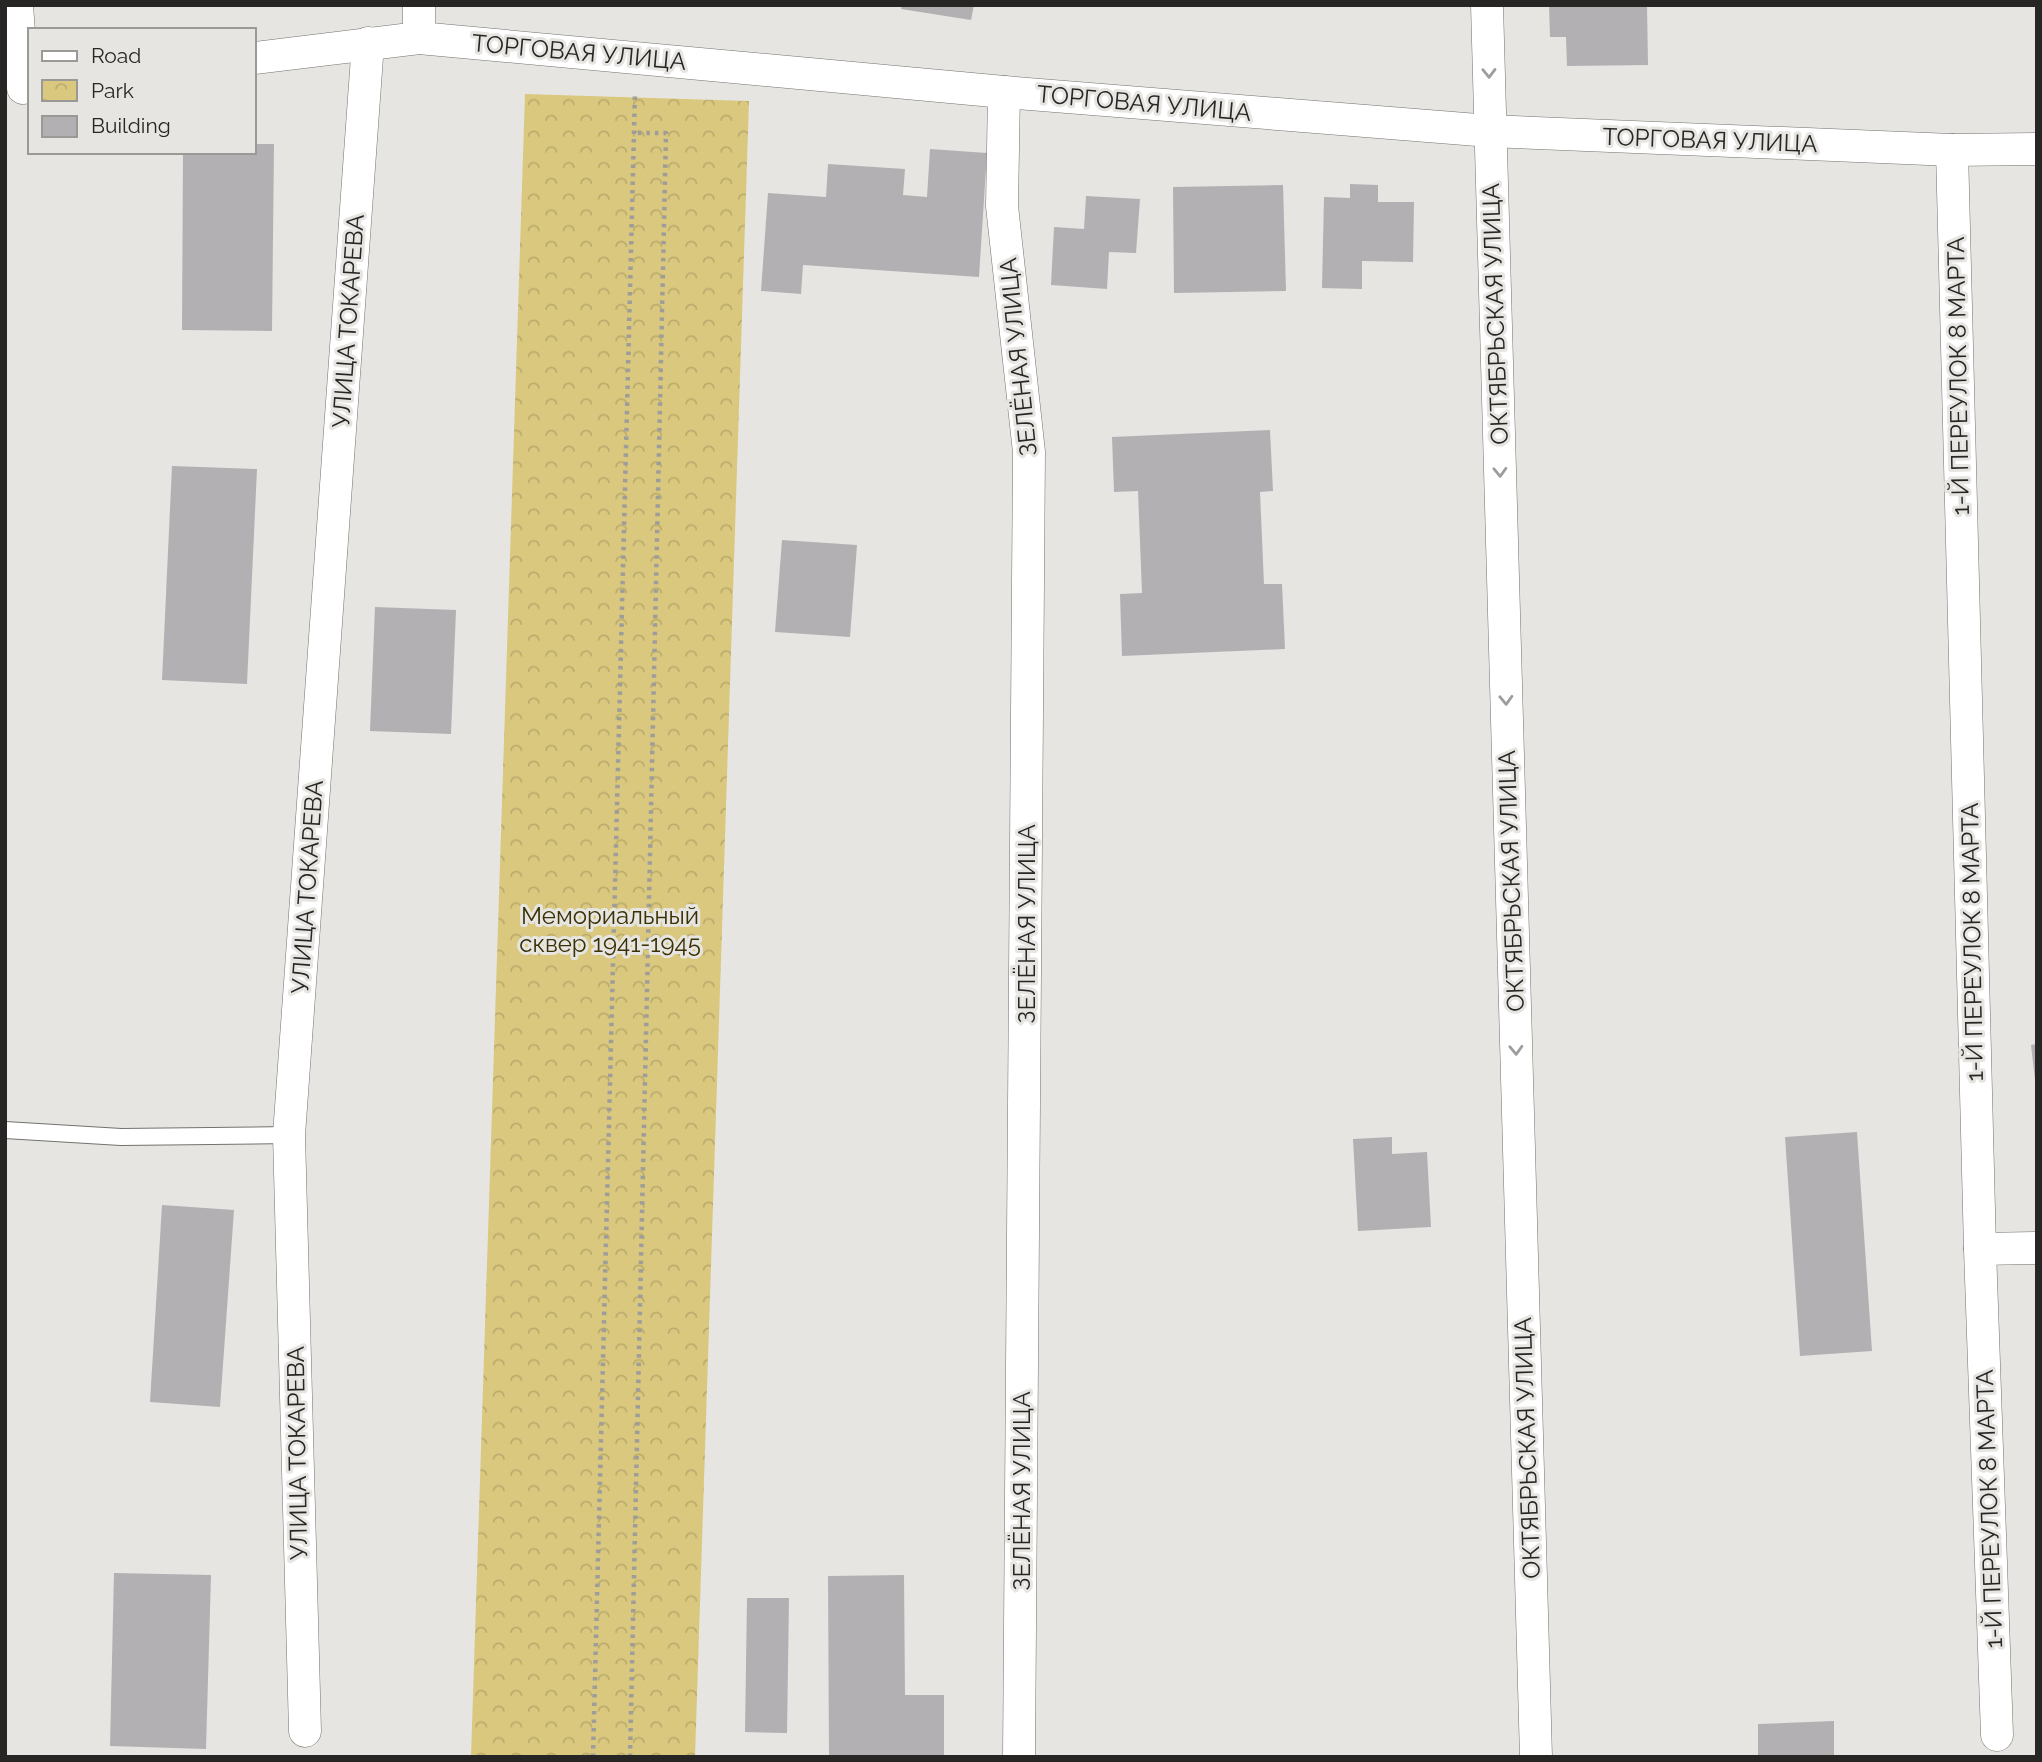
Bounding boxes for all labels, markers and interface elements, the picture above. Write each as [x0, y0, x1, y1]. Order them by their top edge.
legend [28, 28, 256, 154]
street label: ТОРГОВАЯ УЛИЦА [471, 28, 687, 76]
text: Road [91, 43, 141, 68]
one-way arrow [1481, 69, 1497, 79]
text: Park [91, 78, 134, 103]
street label: ТОРГОВАЯ УЛИЦА [1036, 79, 1252, 127]
text: Building [91, 113, 171, 138]
street label: ТОРГОВАЯ УЛИЦА [1602, 122, 1818, 158]
street label: ОКТЯБРЬСКАЯ УЛИЦА [1476, 183, 1514, 445]
street label: УЛИЦА ТОКАРЕВА [326, 213, 370, 429]
street label: 1-Й ПЕРЕУЛОК 8 МАРТА [1941, 236, 1975, 516]
street label: ЗЕЛЁНАЯ УЛИЦА [993, 256, 1043, 458]
one-way arrow [1492, 468, 1508, 478]
one-way arrow [1499, 694, 1514, 705]
street label: ОКТЯБРЬСКАЯ УЛИЦА [1492, 750, 1530, 1012]
street label: УЛИЦА ТОКАРЕВА [285, 779, 329, 995]
street label: 1-Й ПЕРЕУЛОК 8 МАРТА [1955, 802, 1989, 1082]
street label: ЗЕЛЁНАЯ УЛИЦА [1012, 824, 1041, 1024]
park label: Мемориальный сквер 1941-1945 [519, 901, 701, 958]
one-way arrow [1508, 1045, 1524, 1055]
street label: ОКТЯБРЬСКАЯ УЛИЦА [1508, 1317, 1546, 1579]
street label: УЛИЦА ТОКАРЕВА [281, 1346, 313, 1560]
street label: 1-Й ПЕРЕУЛОК 8 МАРТА [1970, 1369, 2008, 1649]
street label: ЗЕЛЁНАЯ УЛИЦА [1007, 1391, 1036, 1591]

